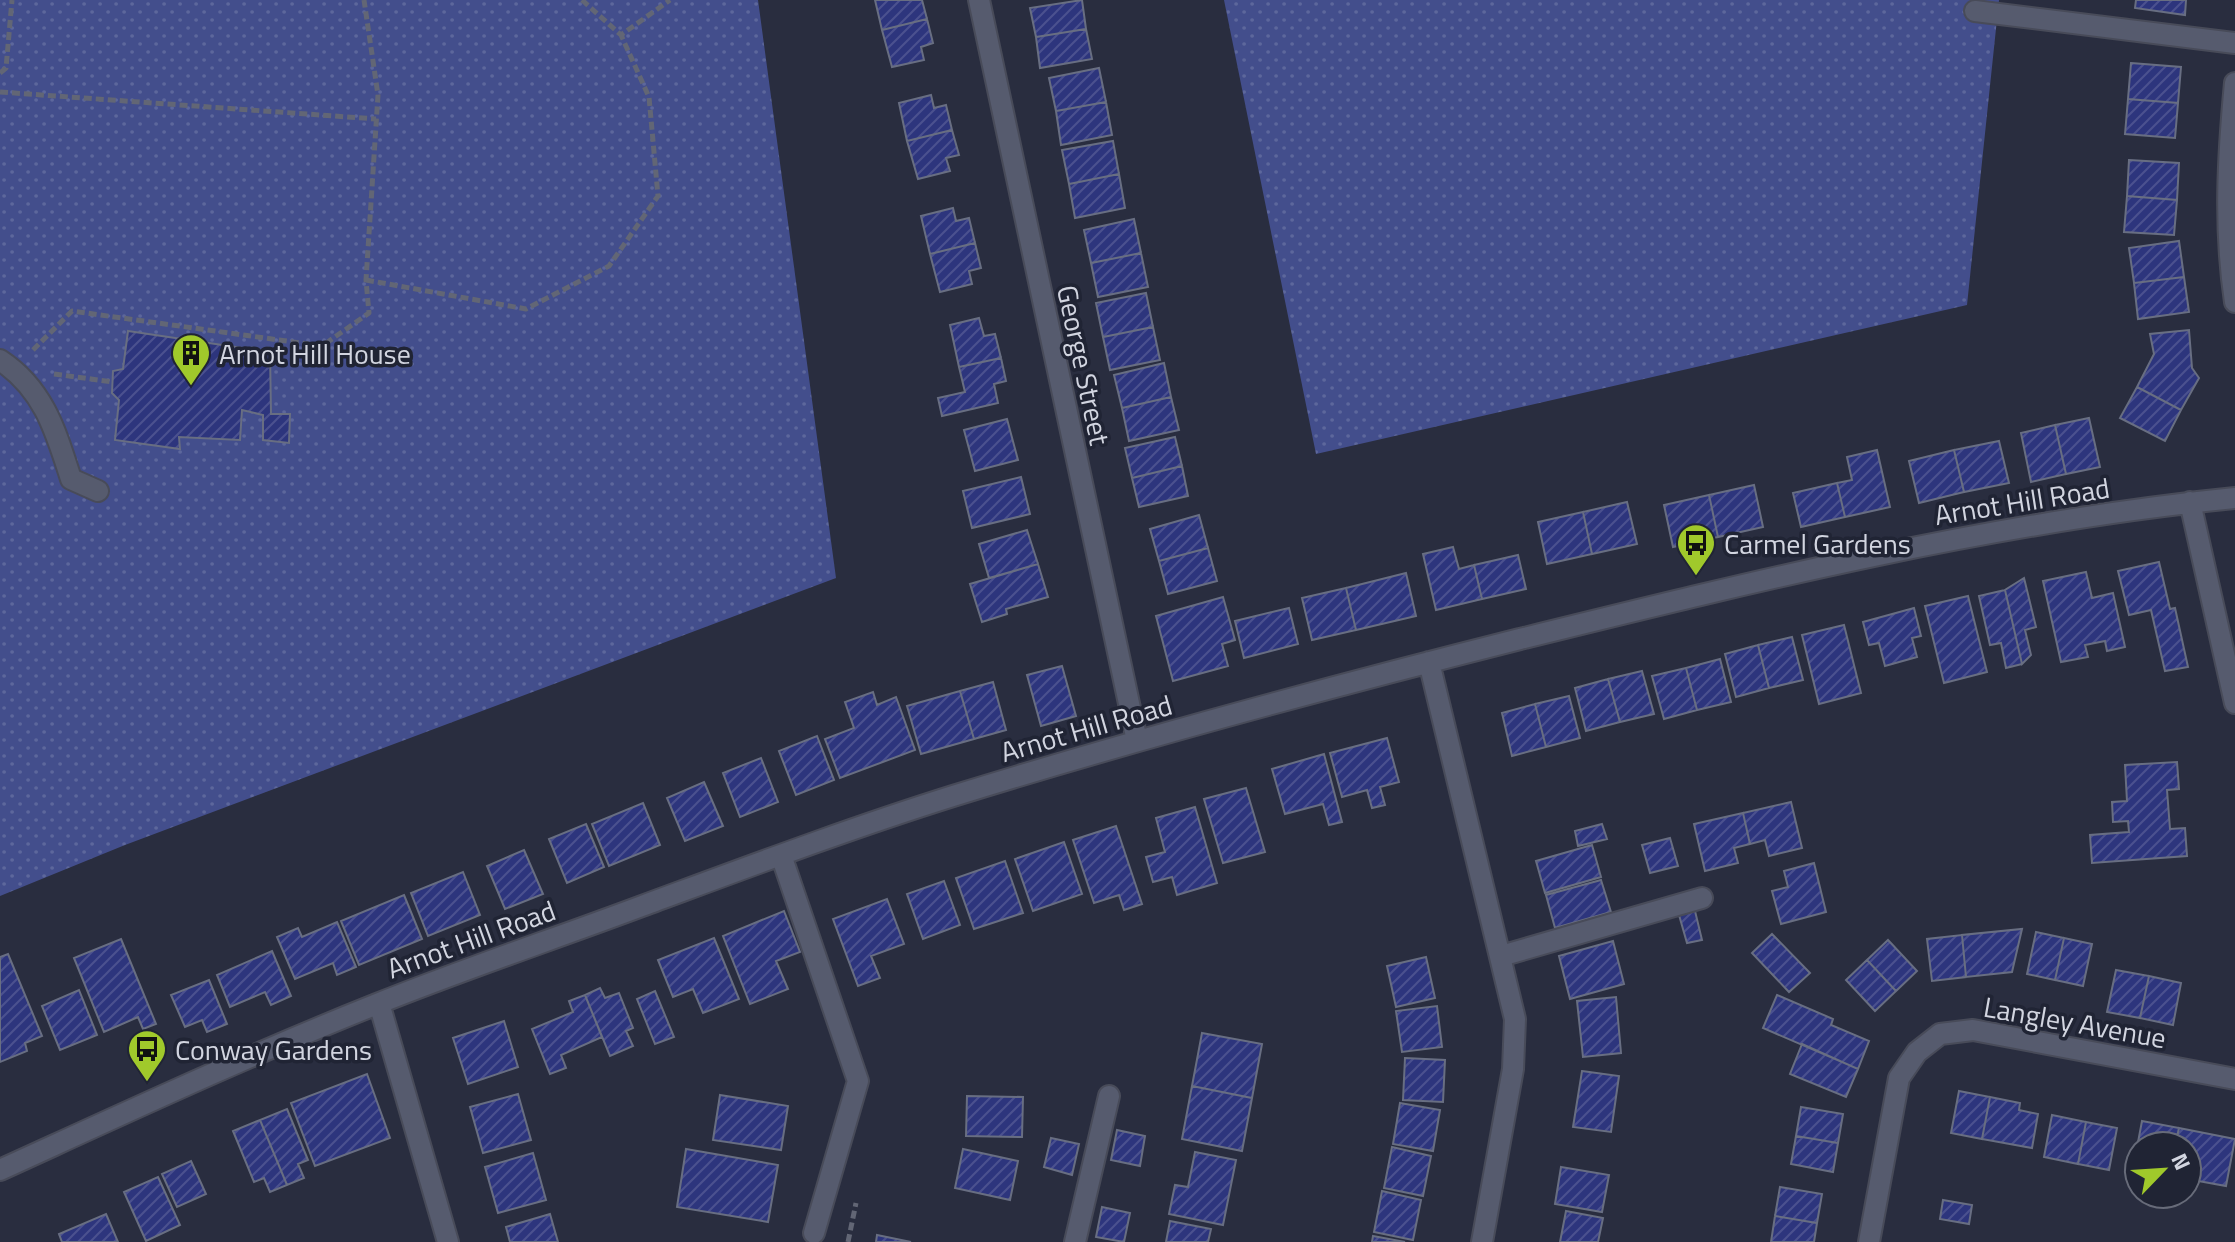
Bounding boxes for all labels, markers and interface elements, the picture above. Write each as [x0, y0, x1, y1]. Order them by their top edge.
street label: George Street [1046, 281, 1122, 449]
building icon: Arnot Hill House [170, 332, 212, 387]
place label: Arnot Hill House [219, 332, 411, 375]
street label: Arnot Hill Road [1931, 466, 2113, 536]
bus stop icon: Carmel Gardens [1675, 522, 1717, 577]
place label: Carmel Gardens [1724, 522, 1911, 565]
street label: Arnot Hill Road [995, 683, 1177, 773]
street label: Arnot Hill Road [381, 889, 561, 989]
street label: Langley Avenue [1980, 985, 2170, 1059]
bus stop icon: Conway Gardens [126, 1028, 168, 1083]
place label: Conway Gardens [175, 1028, 372, 1071]
north arrow [2123, 1130, 2203, 1210]
text: N [2162, 1147, 2200, 1176]

